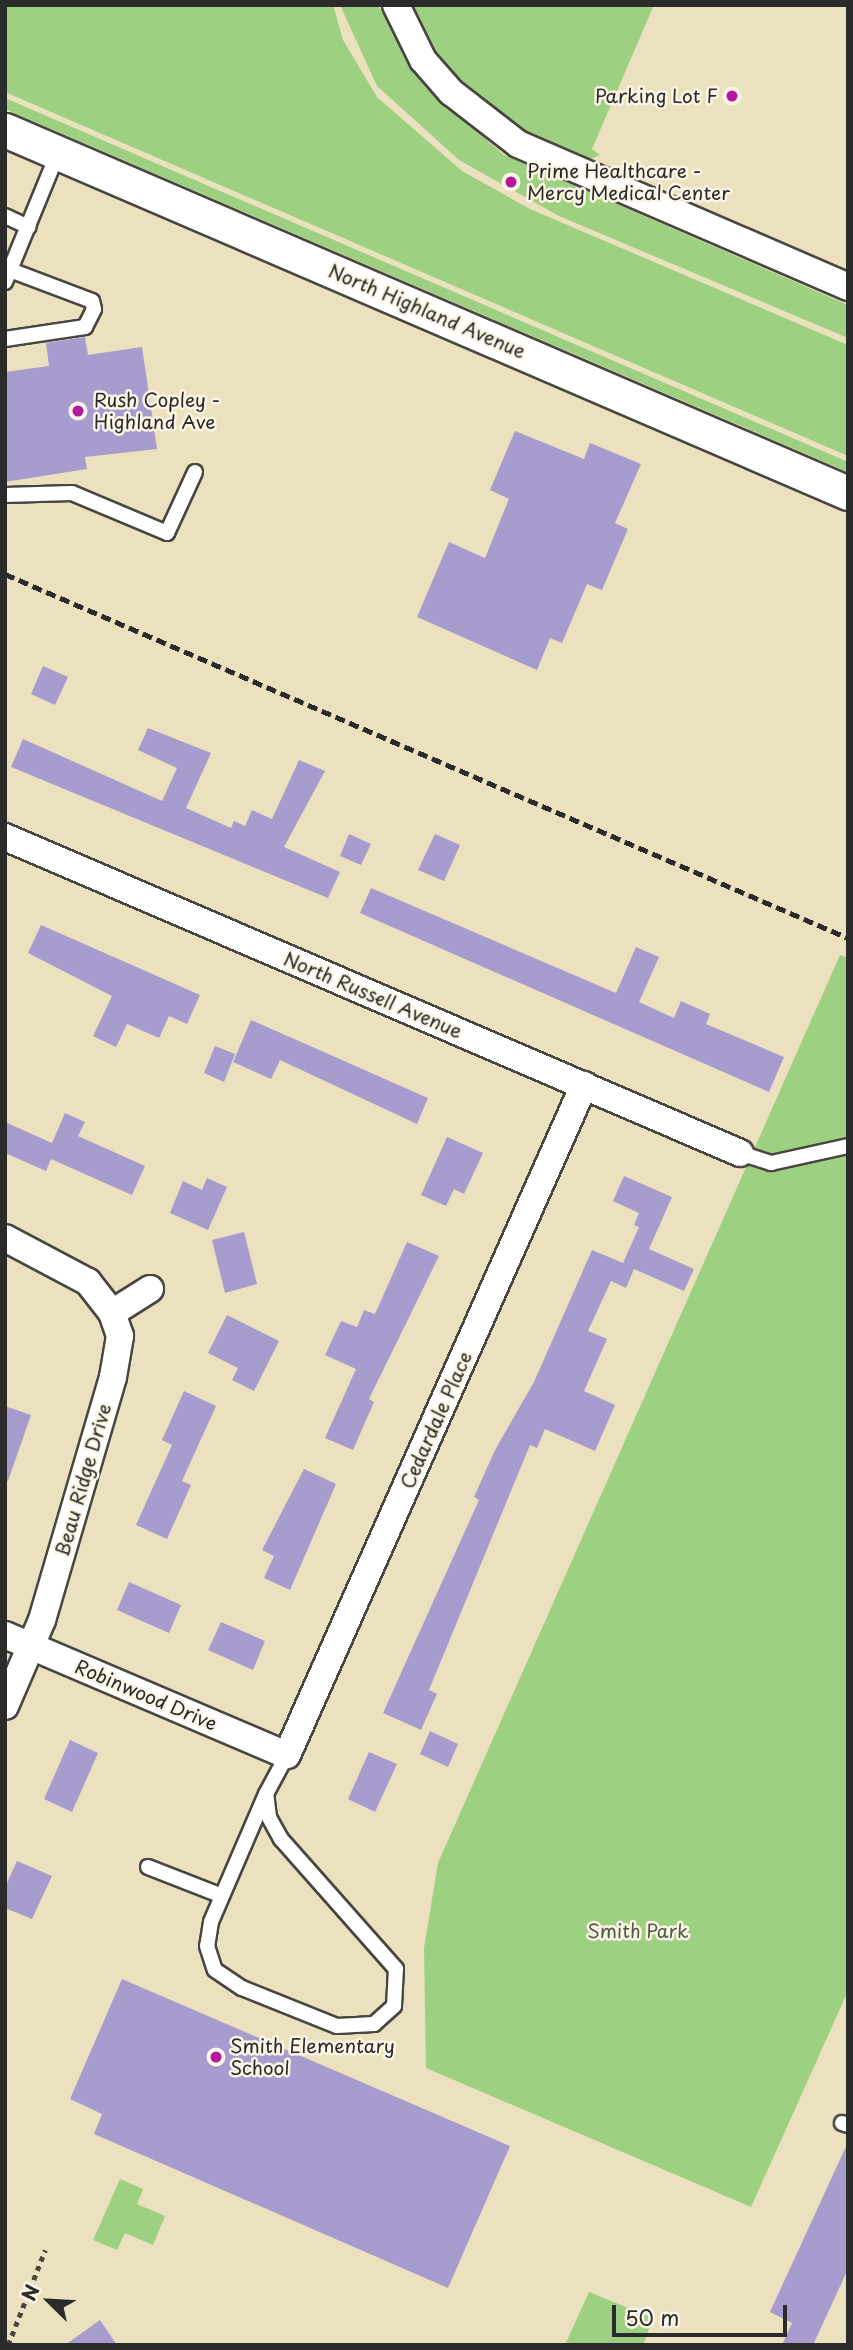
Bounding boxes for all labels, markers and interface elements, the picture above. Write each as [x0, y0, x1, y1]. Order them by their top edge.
place label: Parking Lot F [594, 85, 718, 107]
marker: Parking Lot F [724, 88, 740, 104]
place label: Prime Healthcare - Mercy Medical Center [527, 160, 731, 204]
marker: Prime Healthcare - Mercy Medical Center [501, 172, 521, 192]
street label: North Highland Avenue [325, 259, 529, 363]
place label: Rush Copley - Highland Ave [94, 389, 222, 433]
marker: Rush Copley - Highland Ave [68, 401, 88, 421]
street label: North Russell Avenue [280, 947, 466, 1043]
street label: Cedardale Place [395, 1347, 477, 1493]
street label: Beau Ridge Drive [50, 1401, 116, 1559]
street label: Robinwood Drive [71, 1655, 221, 1735]
park label: Smith Park [587, 1920, 689, 1942]
place label: Smith Elementary School [230, 2035, 395, 2079]
marker: Smith Elementary School [208, 2049, 224, 2065]
north arrow [14, 2266, 84, 2336]
text: N [14, 2280, 46, 2305]
scale bar [615, 2290, 790, 2334]
text: 50 m [625, 2301, 679, 2333]

